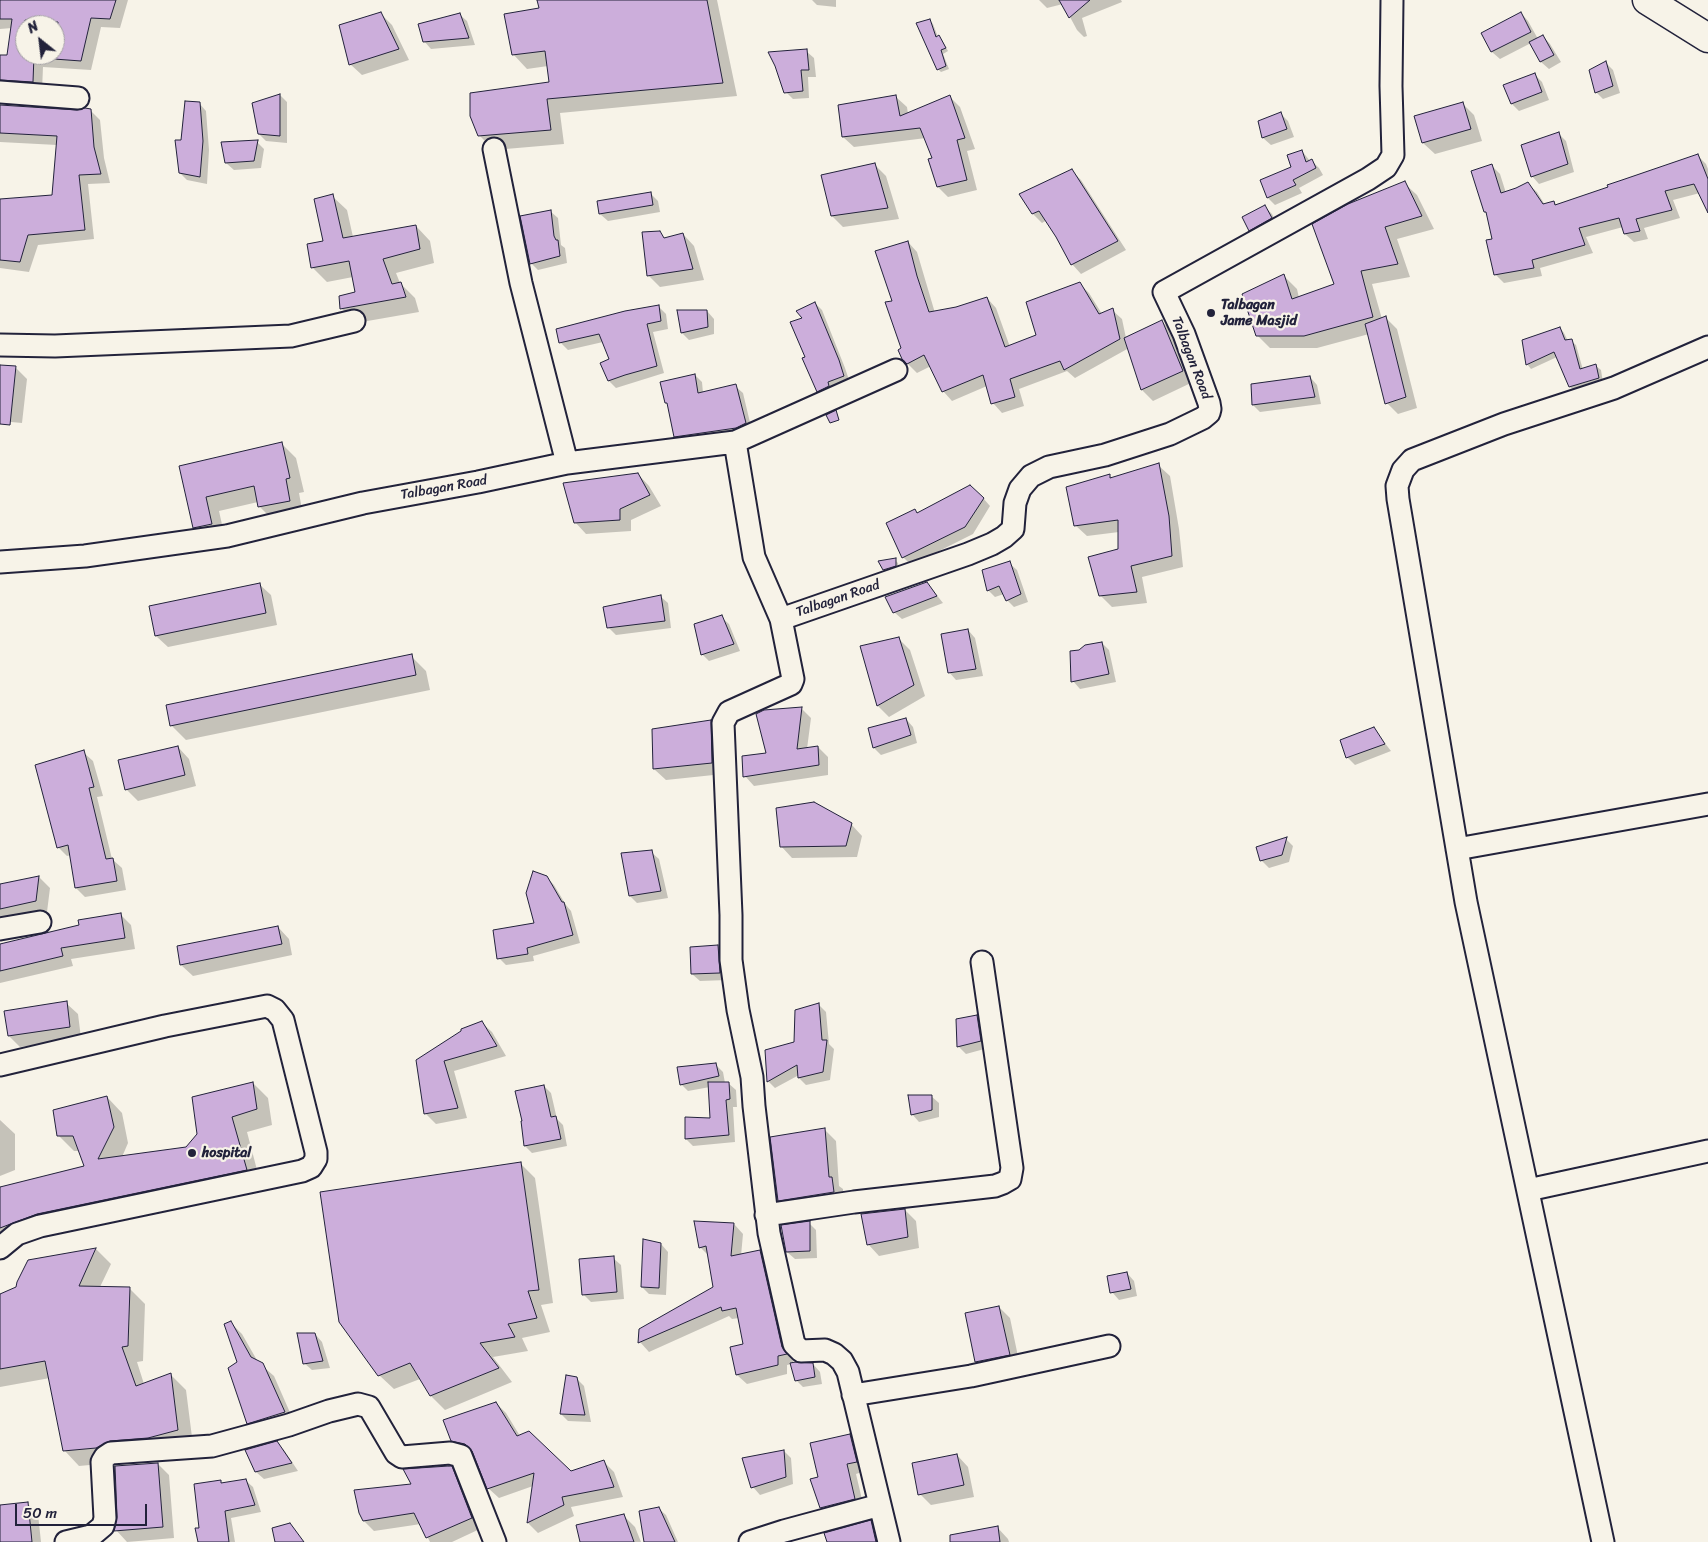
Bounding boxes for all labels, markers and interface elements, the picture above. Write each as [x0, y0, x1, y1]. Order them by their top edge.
text: N [23, 14, 43, 41]
north arrow [15, 15, 65, 65]
place label: Talbagan Jame Masjid [1221, 297, 1297, 330]
marker: Talbagan Jame Masjid [1205, 307, 1217, 319]
street label: Talbagan Road [1168, 314, 1214, 402]
street label: Talbagan Road [400, 472, 488, 504]
street label: Talbagan Road [794, 577, 882, 621]
place label: hospital [202, 1145, 251, 1161]
marker: hospital [186, 1147, 198, 1159]
scale bar [18, 1494, 150, 1526]
text: 50 m [23, 1500, 57, 1526]

